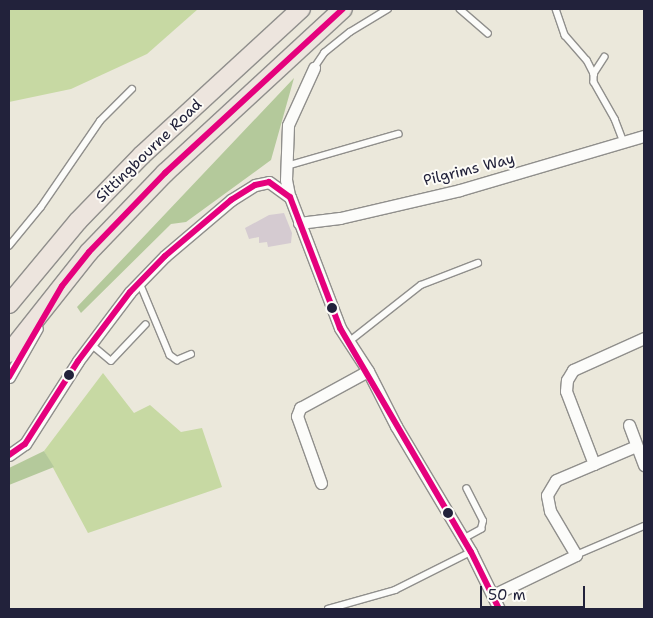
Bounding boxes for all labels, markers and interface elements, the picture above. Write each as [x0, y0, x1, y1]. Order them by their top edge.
street label: Sittingbourne Road [92, 96, 206, 206]
street label: Pilgrims Way [421, 150, 517, 190]
unlabelled marker [327, 303, 337, 313]
unlabelled marker [64, 370, 74, 380]
unlabelled marker [443, 508, 453, 518]
scale bar [483, 576, 588, 608]
text: 50 m [488, 585, 526, 605]

